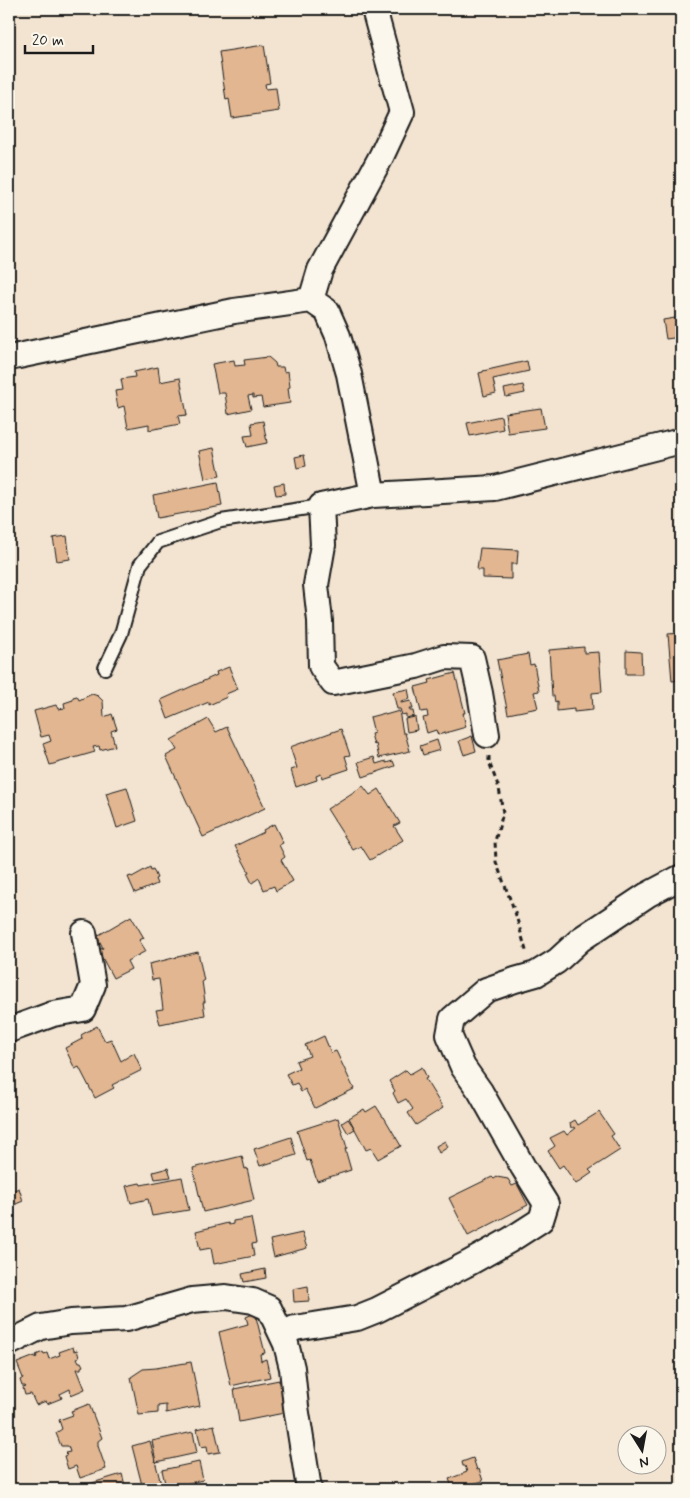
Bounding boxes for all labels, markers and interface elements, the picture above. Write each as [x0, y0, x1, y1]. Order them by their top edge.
scale bar [25, 22, 92, 54]
text: 20 m [32, 31, 64, 51]
north arrow [618, 1426, 668, 1476]
text: N [638, 1452, 651, 1472]

